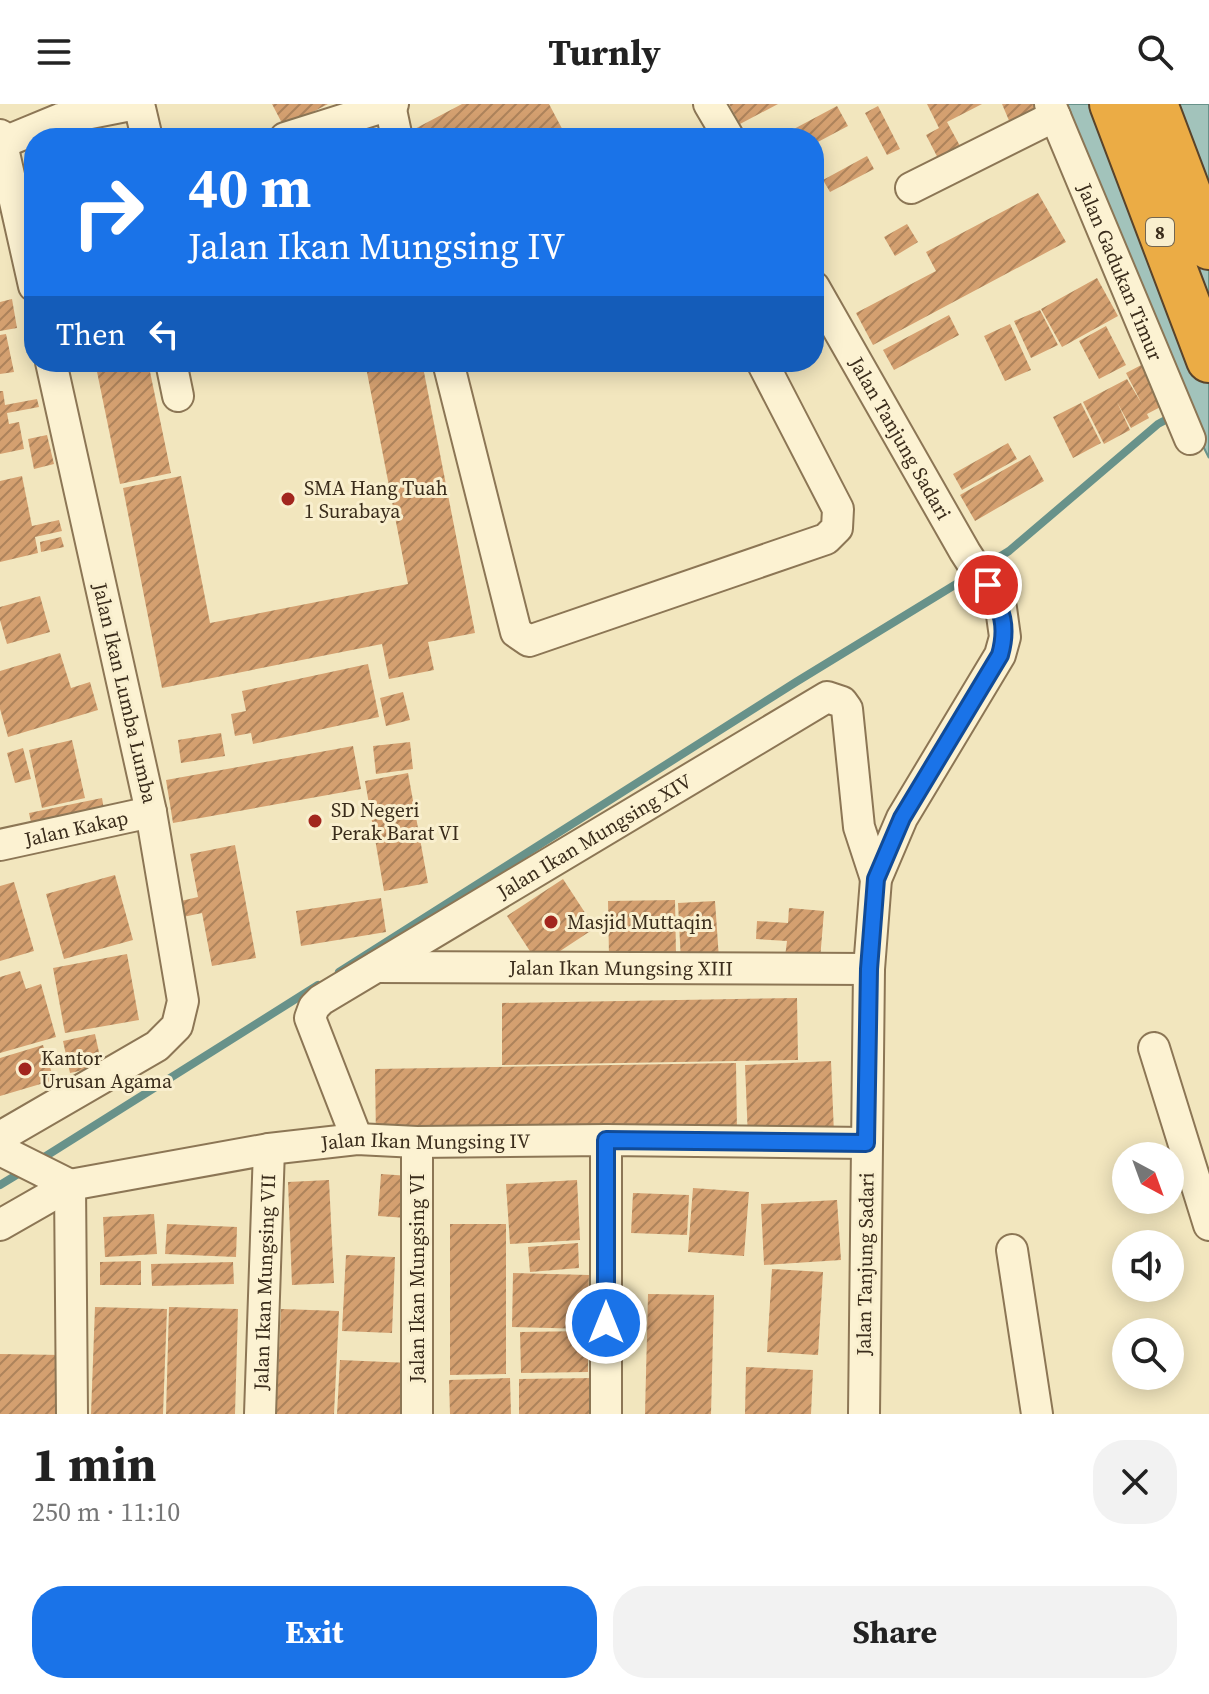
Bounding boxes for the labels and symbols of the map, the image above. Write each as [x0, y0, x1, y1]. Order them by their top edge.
street label: Jalan Gadukan Timur [1070, 178, 1170, 365]
road number: 8 [1146, 218, 1174, 246]
street label: Jalan Tanjung Sadari [842, 351, 958, 525]
place label: SMA Hang Tuah 1 Surabaya [304, 474, 448, 525]
marker: SMA Hang Tuah 1 Surabaya [279, 490, 297, 508]
pin [954, 551, 1022, 619]
street label: Jalan Ikan Lumba Lumba [86, 579, 164, 807]
street label: Jalan Ikan Mungsing XIV [491, 767, 697, 906]
place label: SD Negeri Perak Barat VI [331, 796, 459, 847]
street label: Jalan Kakap [21, 803, 131, 854]
marker: SD Negeri Perak Barat VI [306, 812, 324, 830]
place label: Masjid Muttaqin [567, 908, 713, 936]
marker: Masjid Muttaqin [542, 913, 560, 931]
street label: Jalan Ikan Mungsing XIII [508, 954, 733, 982]
place label: Kantor Urusan Agama [41, 1044, 173, 1095]
marker: Kantor Urusan Agama [16, 1060, 34, 1078]
street label: Jalan Ikan Mungsing IV [318, 1125, 531, 1157]
north arrow [1112, 1142, 1184, 1214]
street label: Jalan Tanjung Sadari [849, 1172, 881, 1357]
street label: Jalan Ikan Mungsing VII [247, 1173, 282, 1392]
street label: Jalan Ikan Mungsing VI [403, 1174, 431, 1383]
position arrow [564, 1281, 648, 1365]

